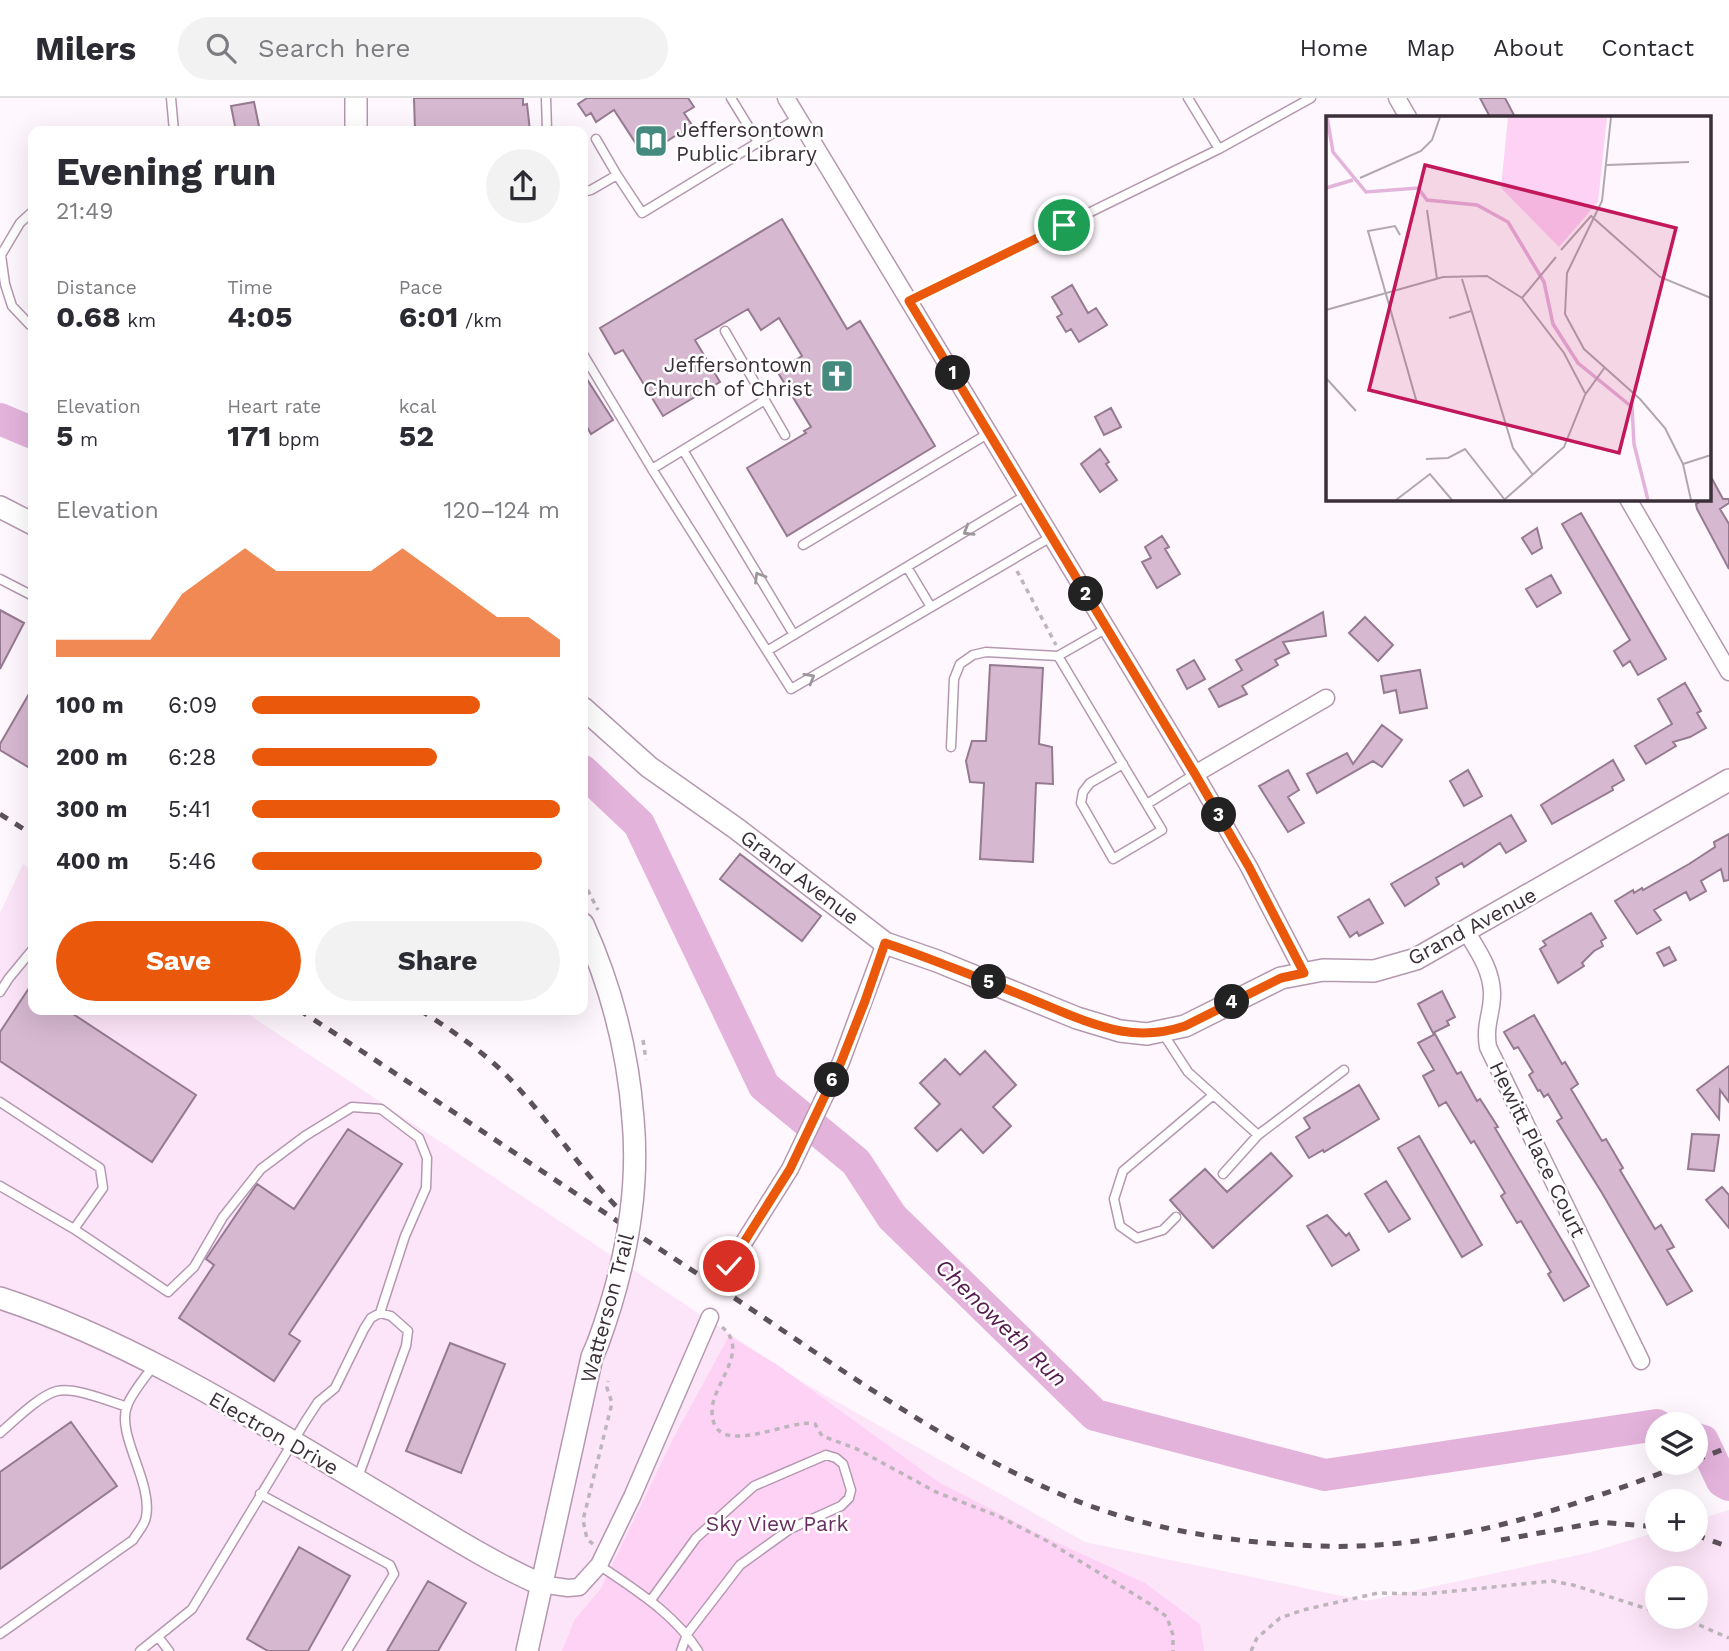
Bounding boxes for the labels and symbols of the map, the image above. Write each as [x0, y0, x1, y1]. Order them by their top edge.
inset map [1326, 116, 1712, 500]
place label: Jeffersontown Public Library [676, 117, 824, 166]
library icon: Jeffersontown Public Library [632, 122, 670, 160]
pin [1034, 195, 1094, 255]
place label: Jeffersontown Church of Christ [643, 352, 812, 401]
pin: 1 [936, 356, 970, 390]
church icon: Jeffersontown Church of Christ [818, 357, 856, 395]
one-way arrow [962, 522, 975, 535]
one-way arrow [754, 571, 767, 584]
pin: 2 [1068, 576, 1104, 612]
one-way arrow [803, 673, 815, 686]
pin: 3 [1202, 798, 1236, 832]
street label: Grand Avenue [736, 824, 864, 930]
street label: Grand Avenue [1403, 882, 1541, 970]
pin: 5 [972, 964, 1006, 1000]
pin: 4 [1214, 984, 1250, 1020]
street label: Hewitt Place Court [1485, 1057, 1592, 1241]
pin: 6 [814, 1062, 850, 1098]
street label: Watterson Trail [575, 1230, 639, 1386]
pin [699, 1236, 759, 1296]
water label: Chenoweth Run [930, 1253, 1072, 1393]
street label: Electron Drive [205, 1386, 343, 1480]
park label: Sky View Park [706, 1511, 848, 1536]

